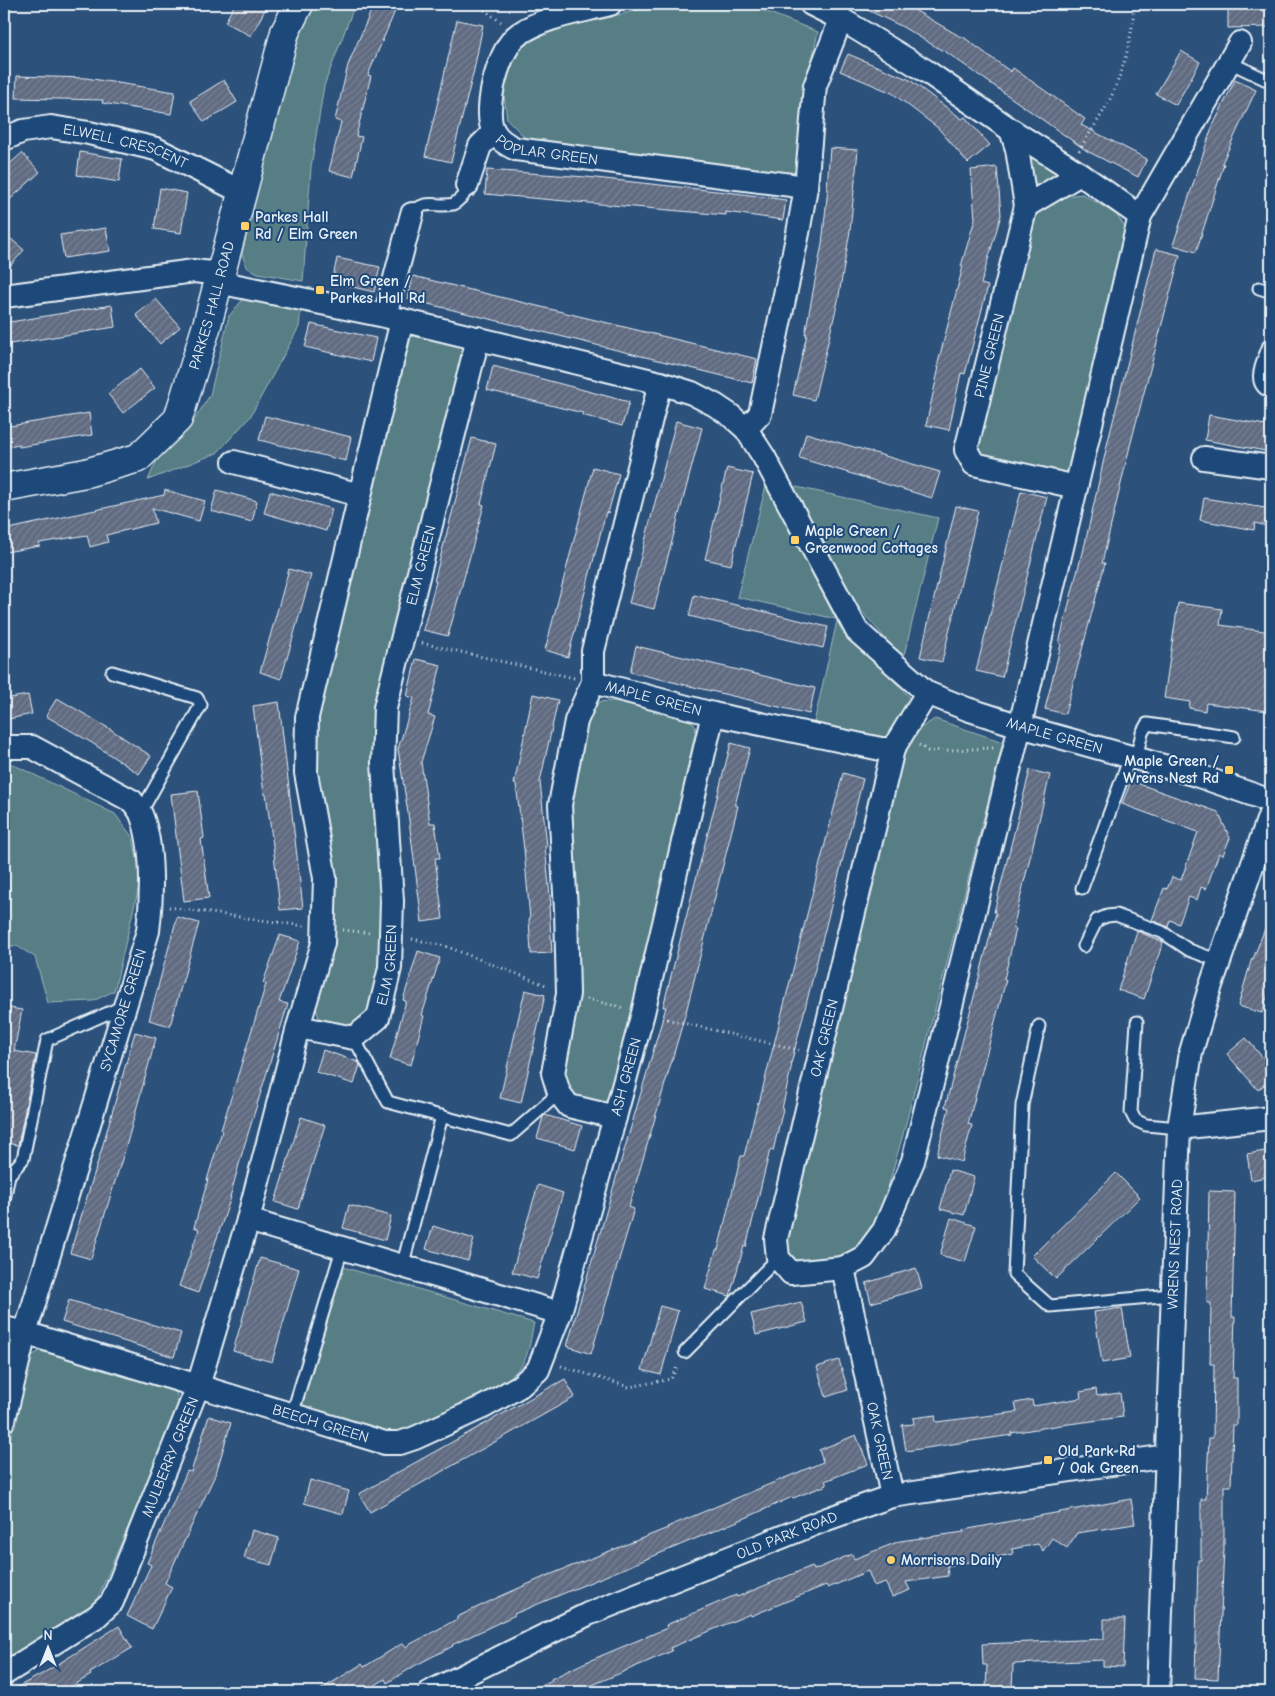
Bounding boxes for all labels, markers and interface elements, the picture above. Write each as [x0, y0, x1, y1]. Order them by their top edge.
street label: ELWELL CRESCENT [62, 120, 191, 172]
street label: POPLAR GREEN [492, 131, 599, 169]
place label: Parkes Hall Rd / Elm Green [255, 208, 358, 243]
marker: Parkes Hall Rd / Elm Green [239, 220, 251, 232]
street label: PARKES HALL ROAD [185, 239, 238, 372]
place label: Elm Green / Parkes Hall Rd [330, 272, 425, 307]
marker: Elm Green / Parkes Hall Rd [314, 284, 326, 296]
street label: PINE GREEN [970, 312, 1008, 399]
place label: Maple Green / Greenwood Cottages [805, 522, 938, 557]
street label: ELM GREEN [402, 523, 440, 607]
marker: Maple Green / Greenwood Cottages [789, 534, 801, 546]
street label: MAPLE GREEN [604, 677, 704, 720]
street label: MAPLE GREEN [1004, 713, 1105, 758]
place label: Maple Green / Wrens Nest Rd [1123, 752, 1219, 787]
marker: Maple Green / Wrens Nest Rd [1223, 764, 1235, 776]
street label: ELM GREEN [372, 924, 400, 1007]
street label: SYCAMORE GREEN [96, 947, 150, 1073]
street label: OAK GREEN [806, 997, 842, 1079]
street label: ASH GREEN [607, 1035, 645, 1118]
street label: WRENS NEST ROAD [1163, 1179, 1186, 1310]
street label: MULBERRY GREEN [138, 1394, 202, 1520]
street label: BEECH GREEN [270, 1400, 371, 1447]
street label: OAK GREEN [863, 1400, 897, 1482]
place label: Old Park Rd / Oak Green [1058, 1442, 1139, 1477]
marker: Old Park Rd / Oak Green [1042, 1454, 1054, 1466]
street label: OLD PARK ROAD [734, 1507, 840, 1563]
place label: Morrisons Daily [901, 1551, 1002, 1569]
marker: Morrisons Daily [885, 1554, 897, 1566]
north arrow [22, 1624, 72, 1674]
text: N [43, 1627, 53, 1644]

